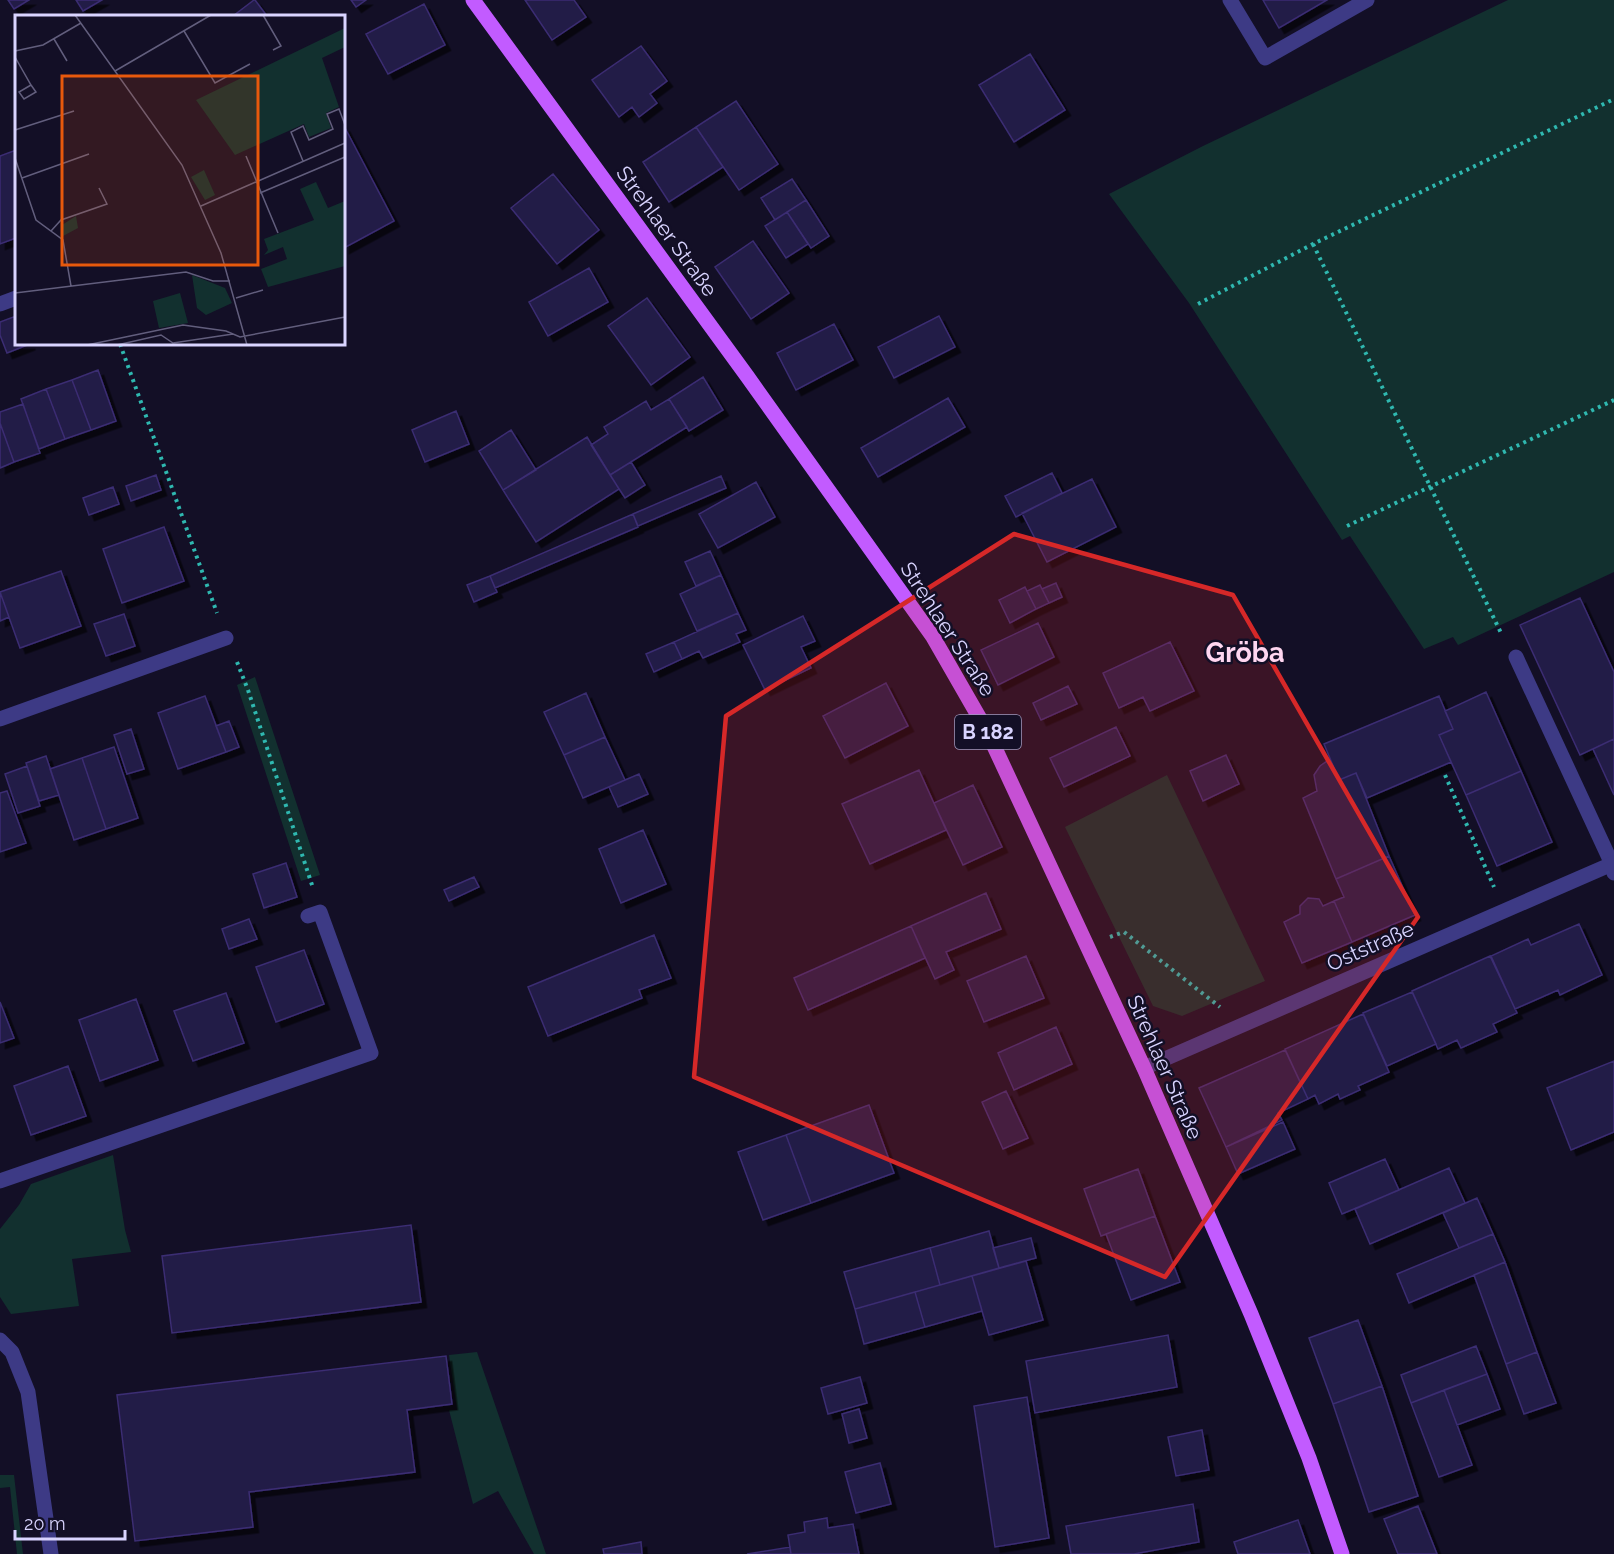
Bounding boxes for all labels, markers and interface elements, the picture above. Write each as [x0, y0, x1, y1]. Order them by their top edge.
inset map [15, 15, 345, 345]
street label: Strehlaer Straße [611, 161, 723, 301]
street label: Strehlaer Straße [895, 557, 1001, 701]
district label: Gröba [1206, 637, 1284, 668]
road number: B 182 [955, 715, 1021, 749]
street label: Oststraße [1323, 916, 1417, 976]
street label: Strehlaer Straße [1122, 991, 1208, 1143]
scale bar [15, 1503, 124, 1541]
text: 20 m [24, 1513, 66, 1534]

